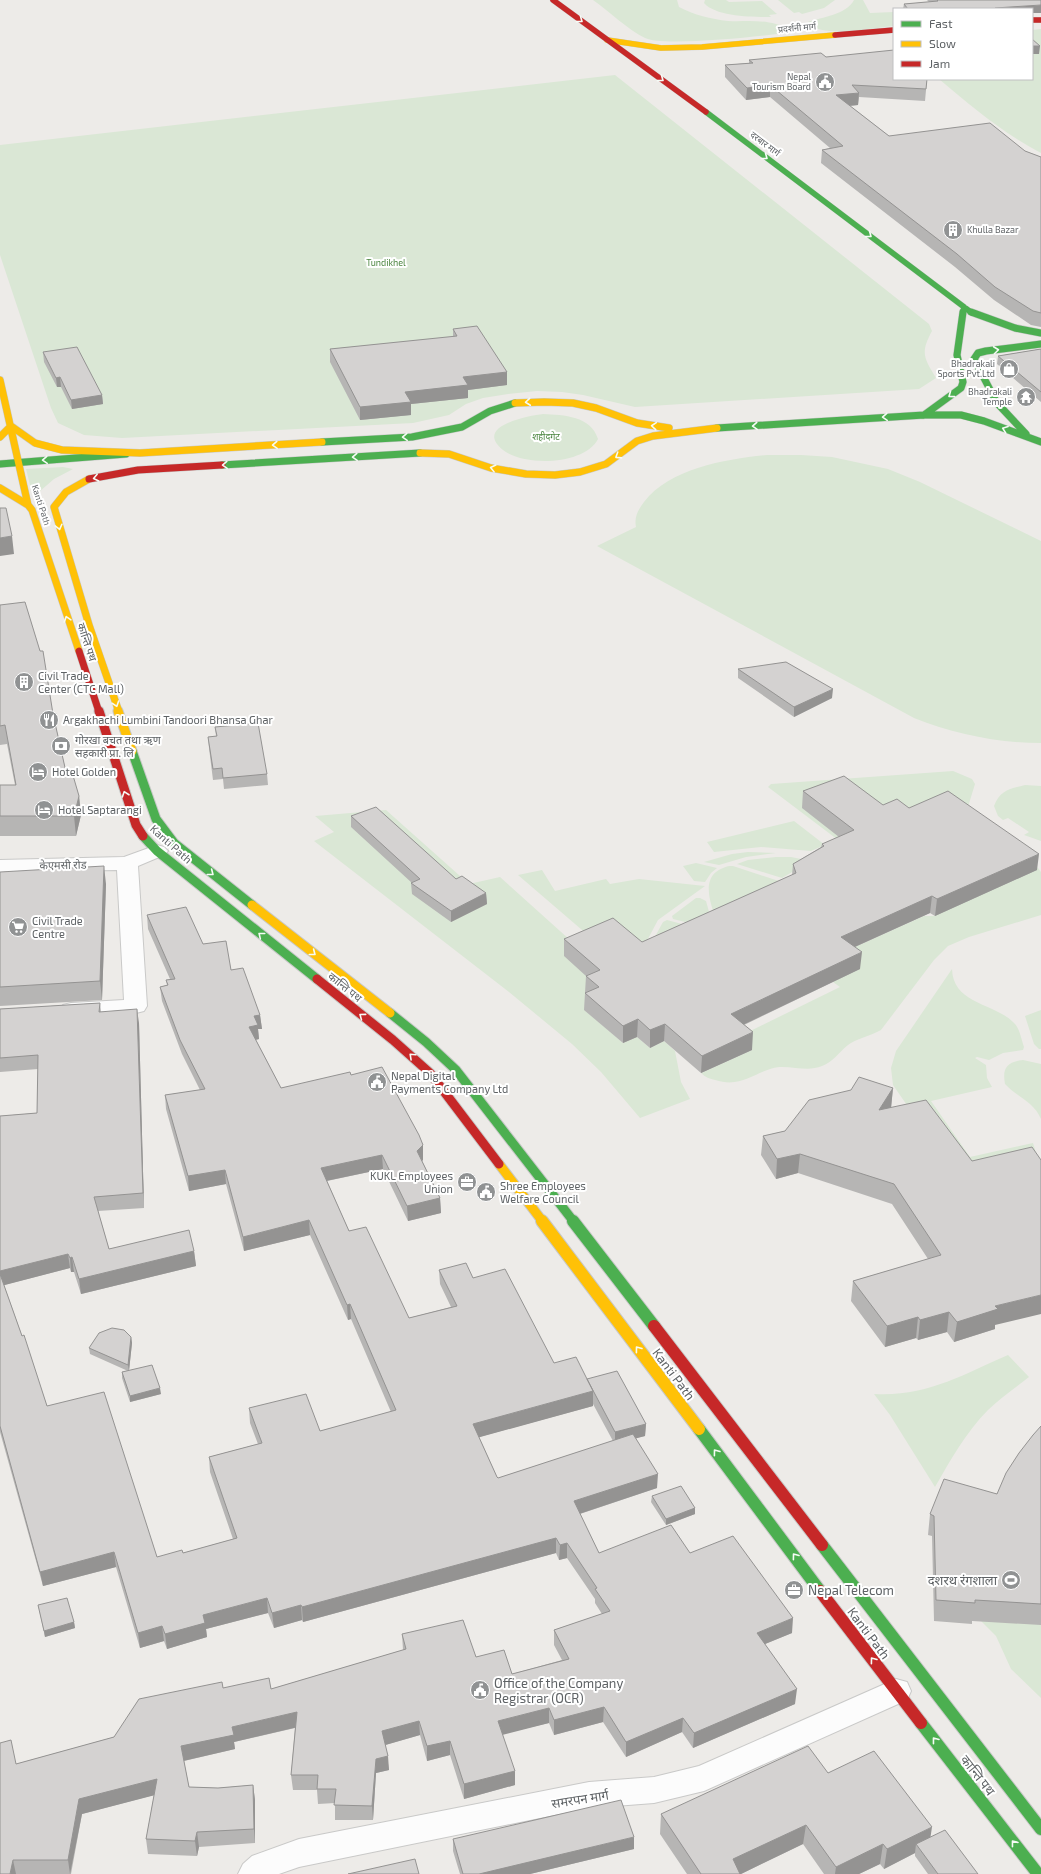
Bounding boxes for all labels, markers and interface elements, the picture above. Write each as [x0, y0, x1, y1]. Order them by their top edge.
legend [893, 8, 1033, 80]
one-way arrow [576, 15, 583, 22]
text: Fast [929, 16, 953, 30]
street label: प्रदर्शनी मार्ग [777, 20, 817, 35]
text: Slow [929, 36, 956, 50]
text: Jam [929, 56, 950, 70]
place label: Nepal Tourism Board [752, 71, 811, 92]
public building icon: Nepal Tourism Board [814, 71, 836, 93]
one-way arrow [657, 74, 664, 82]
street label: दरबार मार्ग [748, 129, 783, 159]
one-way arrow [761, 152, 768, 159]
building icon: Khulla Bazar [942, 219, 964, 241]
place label: Khulla Bazar [967, 224, 1019, 235]
one-way arrow [864, 230, 871, 237]
park label: Tundikhel [366, 257, 406, 268]
one-way arrow [993, 345, 999, 354]
place label: Bhadrakali Sports Pvt.Ltd [937, 358, 995, 379]
shop icon: Bhadrakali Sports Pvt.Ltd [998, 358, 1020, 380]
place label: Bhadrakali Temple [968, 386, 1012, 407]
temple icon: Bhadrakali Temple [1015, 386, 1037, 408]
one-way arrow [948, 390, 955, 398]
one-way arrow [525, 397, 531, 406]
one-way arrow [882, 413, 888, 422]
one-way arrow [752, 421, 758, 430]
one-way arrow [651, 422, 657, 431]
one-way arrow [1001, 425, 1008, 433]
park label: शहीदगेट [532, 431, 560, 442]
one-way arrow [402, 433, 408, 442]
one-way arrow [272, 441, 278, 449]
one-way arrow [615, 451, 622, 459]
one-way arrow [352, 453, 358, 462]
one-way arrow [42, 456, 48, 465]
one-way arrow [222, 461, 228, 469]
one-way arrow [490, 464, 496, 472]
one-way arrow [93, 473, 99, 481]
street label: Kanti Path [30, 483, 53, 527]
one-way arrow [54, 523, 63, 530]
one-way arrow [63, 615, 72, 622]
street label: कान्ति पथ [75, 621, 100, 664]
place label: Civil Trade Center (CTC Mall) [38, 669, 124, 695]
building icon: Civil Trade Center (CTC Mall) [13, 671, 35, 693]
one-way arrow [111, 700, 120, 707]
restaurant icon: Argakhachi Lumbini Tandoori Bhansa Ghar [38, 709, 60, 731]
place label: Argakhachi Lumbini Tandoori Bhansa Ghar [63, 713, 273, 726]
place label: गोरखा बचत तथा ऋण सहकारी प्रा. लि [75, 733, 162, 759]
bank icon: गोरखा बचत तथा ऋण सहकारी प्रा. लि [50, 735, 72, 757]
hotel icon: Hotel Golden [27, 761, 49, 783]
place label: Hotel Golden [52, 765, 116, 778]
one-way arrow [121, 790, 130, 797]
hotel icon: Hotel Saptarangi [33, 799, 55, 821]
place label: Hotel Saptarangi [58, 803, 142, 816]
street label: Kanti Path [148, 822, 195, 866]
street label: केएमसी रोड [39, 858, 87, 871]
one-way arrow [207, 868, 214, 875]
place label: Civil Trade Centre [32, 914, 83, 940]
supermarket icon: Civil Trade Centre [7, 916, 29, 938]
one-way arrow [258, 932, 266, 939]
one-way arrow [309, 949, 316, 956]
street label: कान्ति पथ [326, 969, 366, 1005]
one-way arrow [360, 1014, 367, 1021]
one-way arrow [409, 1053, 417, 1061]
place label: Nepal Digital Payments Company Ltd [391, 1069, 508, 1095]
public building icon: Nepal Digital Payments Company Ltd [366, 1071, 388, 1093]
place label: KUKL Employees Union [370, 1169, 453, 1195]
office icon: KUKL Employees Union [456, 1171, 478, 1193]
place label: Shree Employees Welfare Council [500, 1179, 586, 1205]
public building icon: Shree Employees Welfare Council [475, 1181, 497, 1203]
street label: Kanti Path [649, 1345, 699, 1403]
one-way arrow [636, 1346, 643, 1353]
one-way arrow [714, 1450, 721, 1457]
one-way arrow [792, 1554, 799, 1561]
sports icon: दशरथ रंगशाला [1000, 1569, 1022, 1591]
place label: दशरथ रंगशाला [928, 1572, 998, 1588]
office icon: Nepal Telecom [783, 1579, 805, 1601]
place label: Nepal Telecom [808, 1582, 894, 1598]
street label: Kanti Path [844, 1604, 894, 1662]
one-way arrow [871, 1657, 878, 1664]
place label: Office of the Company Registrar (OCR) [494, 1675, 623, 1706]
public building icon: Office of the Company Registrar (OCR) [469, 1679, 491, 1701]
one-way arrow [932, 1738, 939, 1745]
street label: कान्ति पथ [957, 1752, 999, 1799]
street label: समरपन मार्ग [550, 1786, 611, 1811]
one-way arrow [1012, 1841, 1019, 1848]

